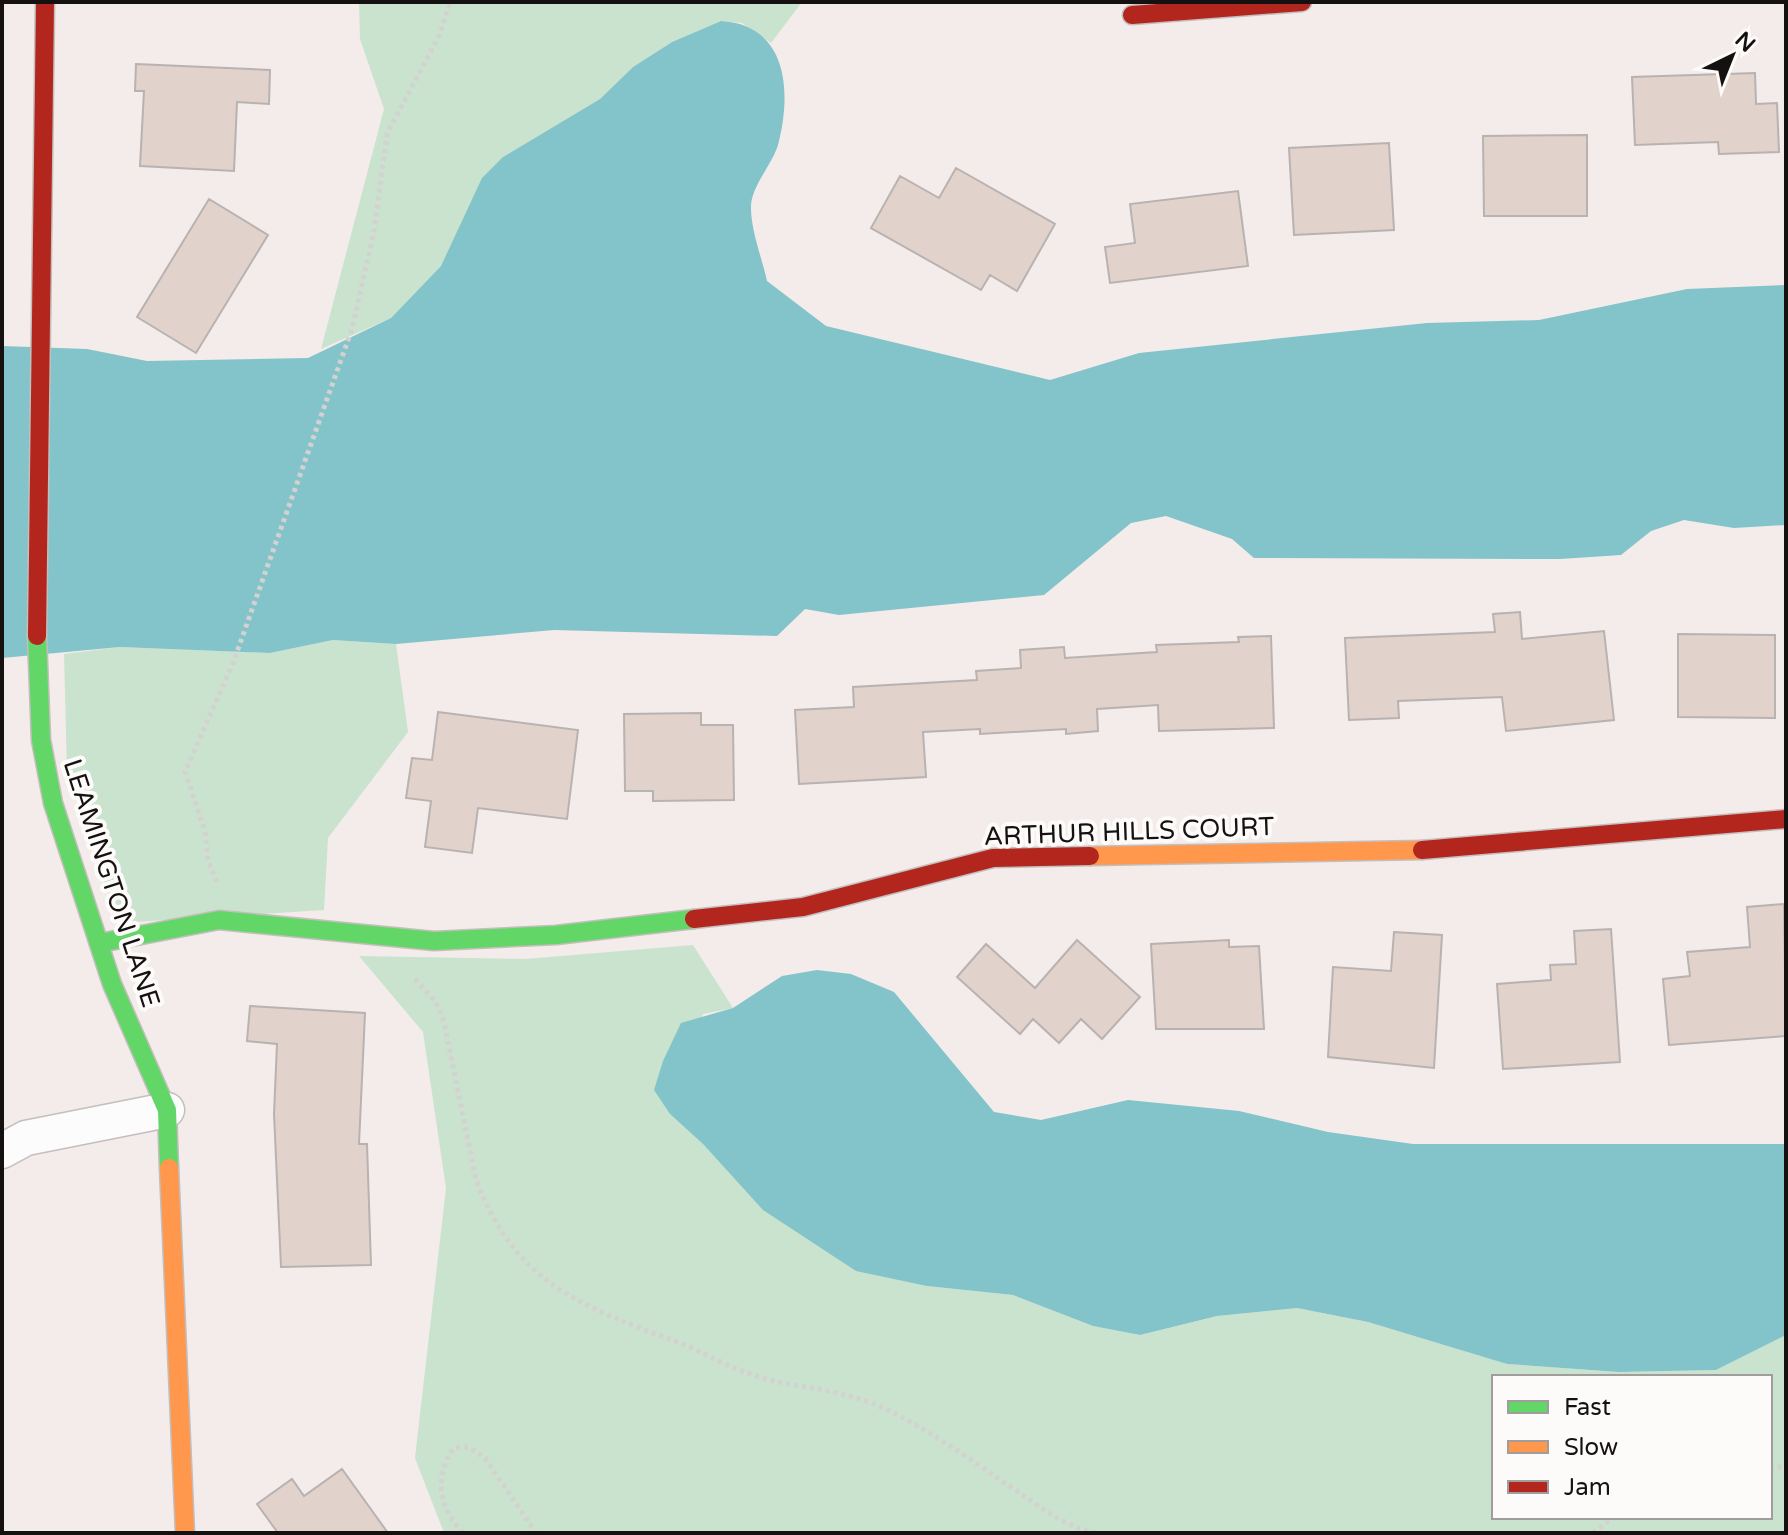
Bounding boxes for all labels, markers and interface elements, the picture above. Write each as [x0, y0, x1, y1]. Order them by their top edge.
north arrow [1692, 16, 1772, 96]
text: N [1730, 27, 1760, 58]
street label: LEAMINGTON LANE [57, 755, 166, 1011]
street label: ARTHUR HILLS COURT [983, 811, 1275, 852]
legend [1492, 1375, 1772, 1519]
text: Fast [1564, 1393, 1611, 1422]
text: Slow [1564, 1433, 1618, 1462]
text: Jam [1564, 1473, 1611, 1502]

